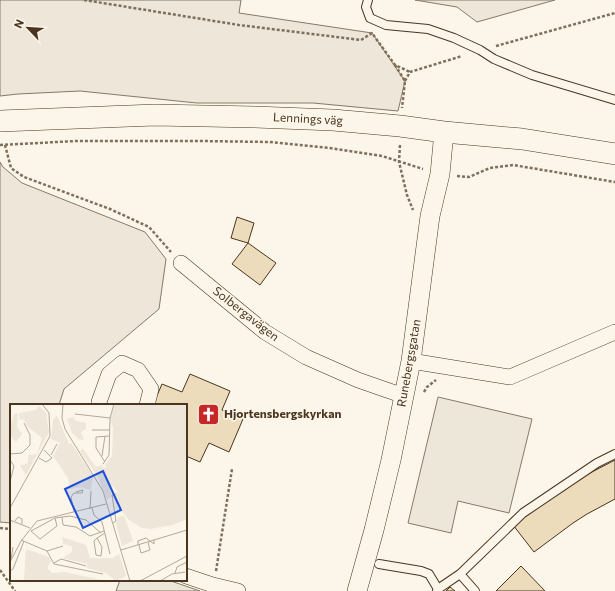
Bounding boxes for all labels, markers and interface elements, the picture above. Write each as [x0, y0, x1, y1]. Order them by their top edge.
north arrow [8, 8, 48, 48]
text: N [11, 17, 26, 30]
street label: Lennings väg [273, 109, 344, 127]
street label: Solbergavägen [211, 283, 282, 343]
street label: Runebergsgatan [393, 318, 423, 408]
church icon: Hjortensbergskyrkan [196, 401, 222, 427]
inset map [10, 404, 187, 581]
place label: Hjortensbergskyrkan [224, 406, 342, 420]

